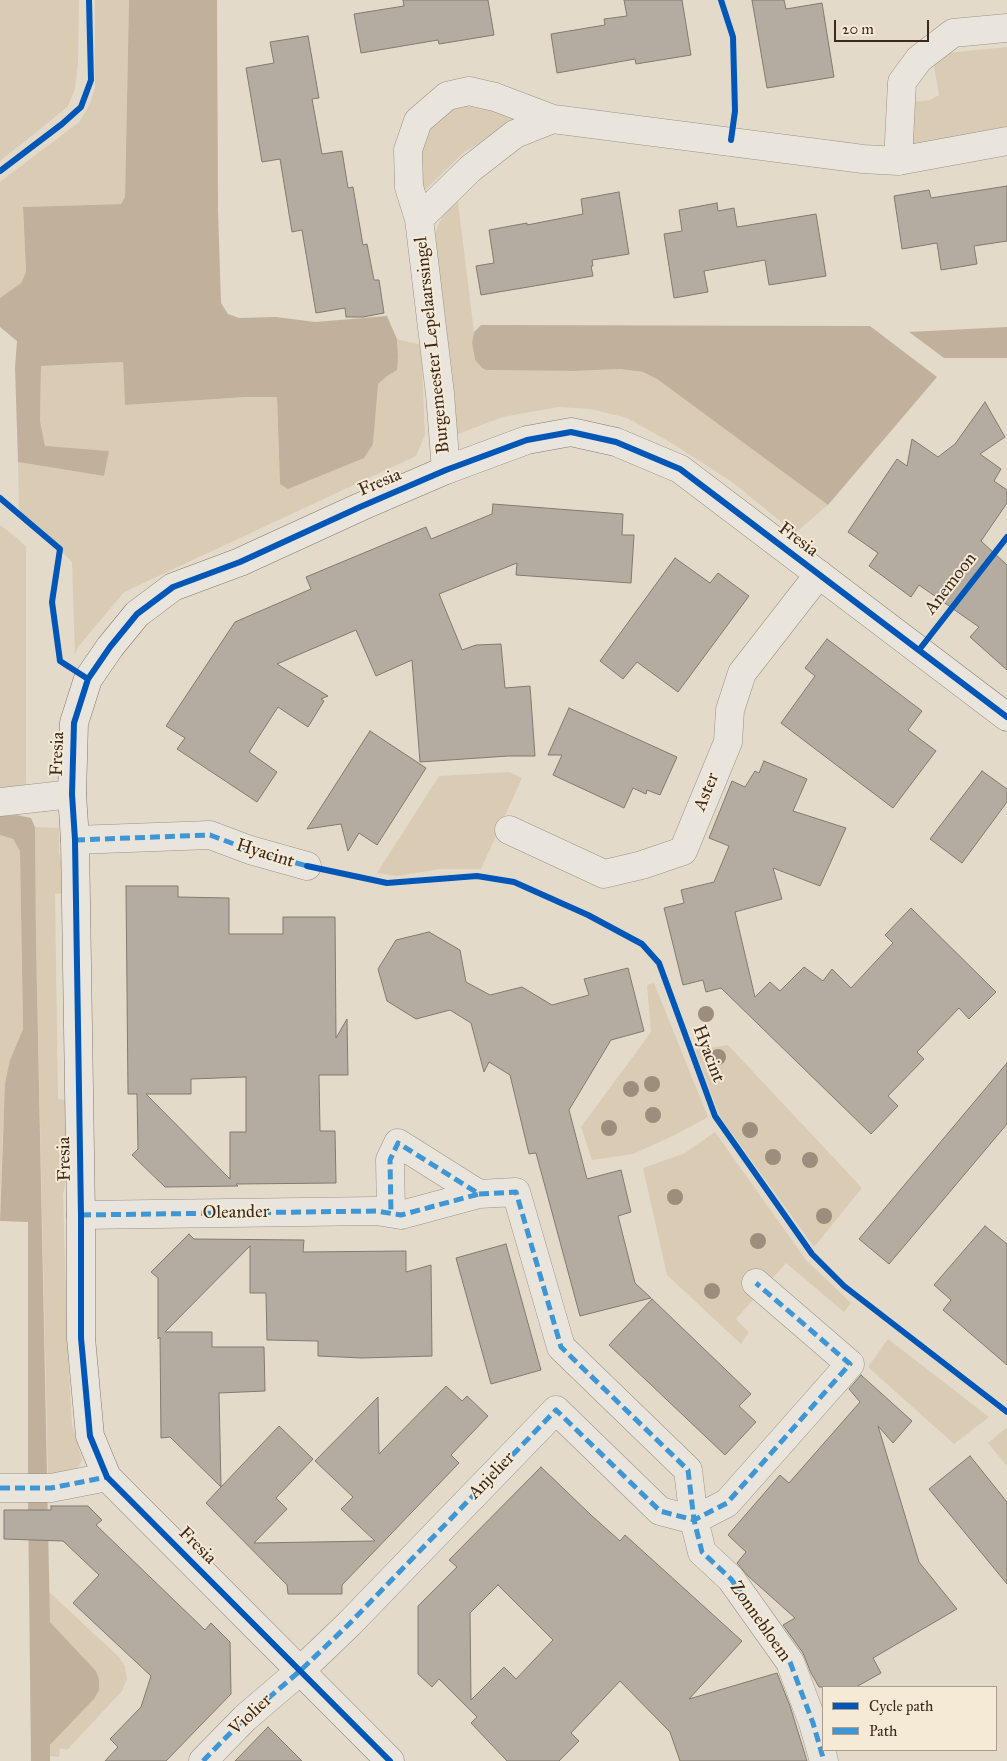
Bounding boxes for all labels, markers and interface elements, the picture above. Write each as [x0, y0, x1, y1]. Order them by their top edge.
scale bar [837, 10, 932, 42]
text: 20 m [842, 20, 874, 38]
street label: Burgemeester Lepelaarssingel [411, 235, 455, 455]
street label: Fresia [355, 464, 405, 502]
street label: Fresia [774, 518, 822, 562]
street label: Anemoon [920, 549, 982, 619]
street label: Fresia [46, 731, 70, 777]
street label: Aster [690, 770, 724, 814]
street label: Hyacint [233, 835, 297, 873]
street label: Hyacint [687, 1022, 729, 1086]
street label: Fresia [54, 1137, 76, 1181]
street label: Oleander [202, 1202, 270, 1224]
street label: Anjelier [464, 1448, 520, 1504]
street label: Fresia [174, 1523, 220, 1569]
street label: Zonnebloem [725, 1578, 795, 1666]
legend [822, 1686, 997, 1751]
street label: Violier [225, 1690, 277, 1740]
text: Cycle path [869, 1697, 933, 1715]
text: Path [869, 1722, 897, 1740]

